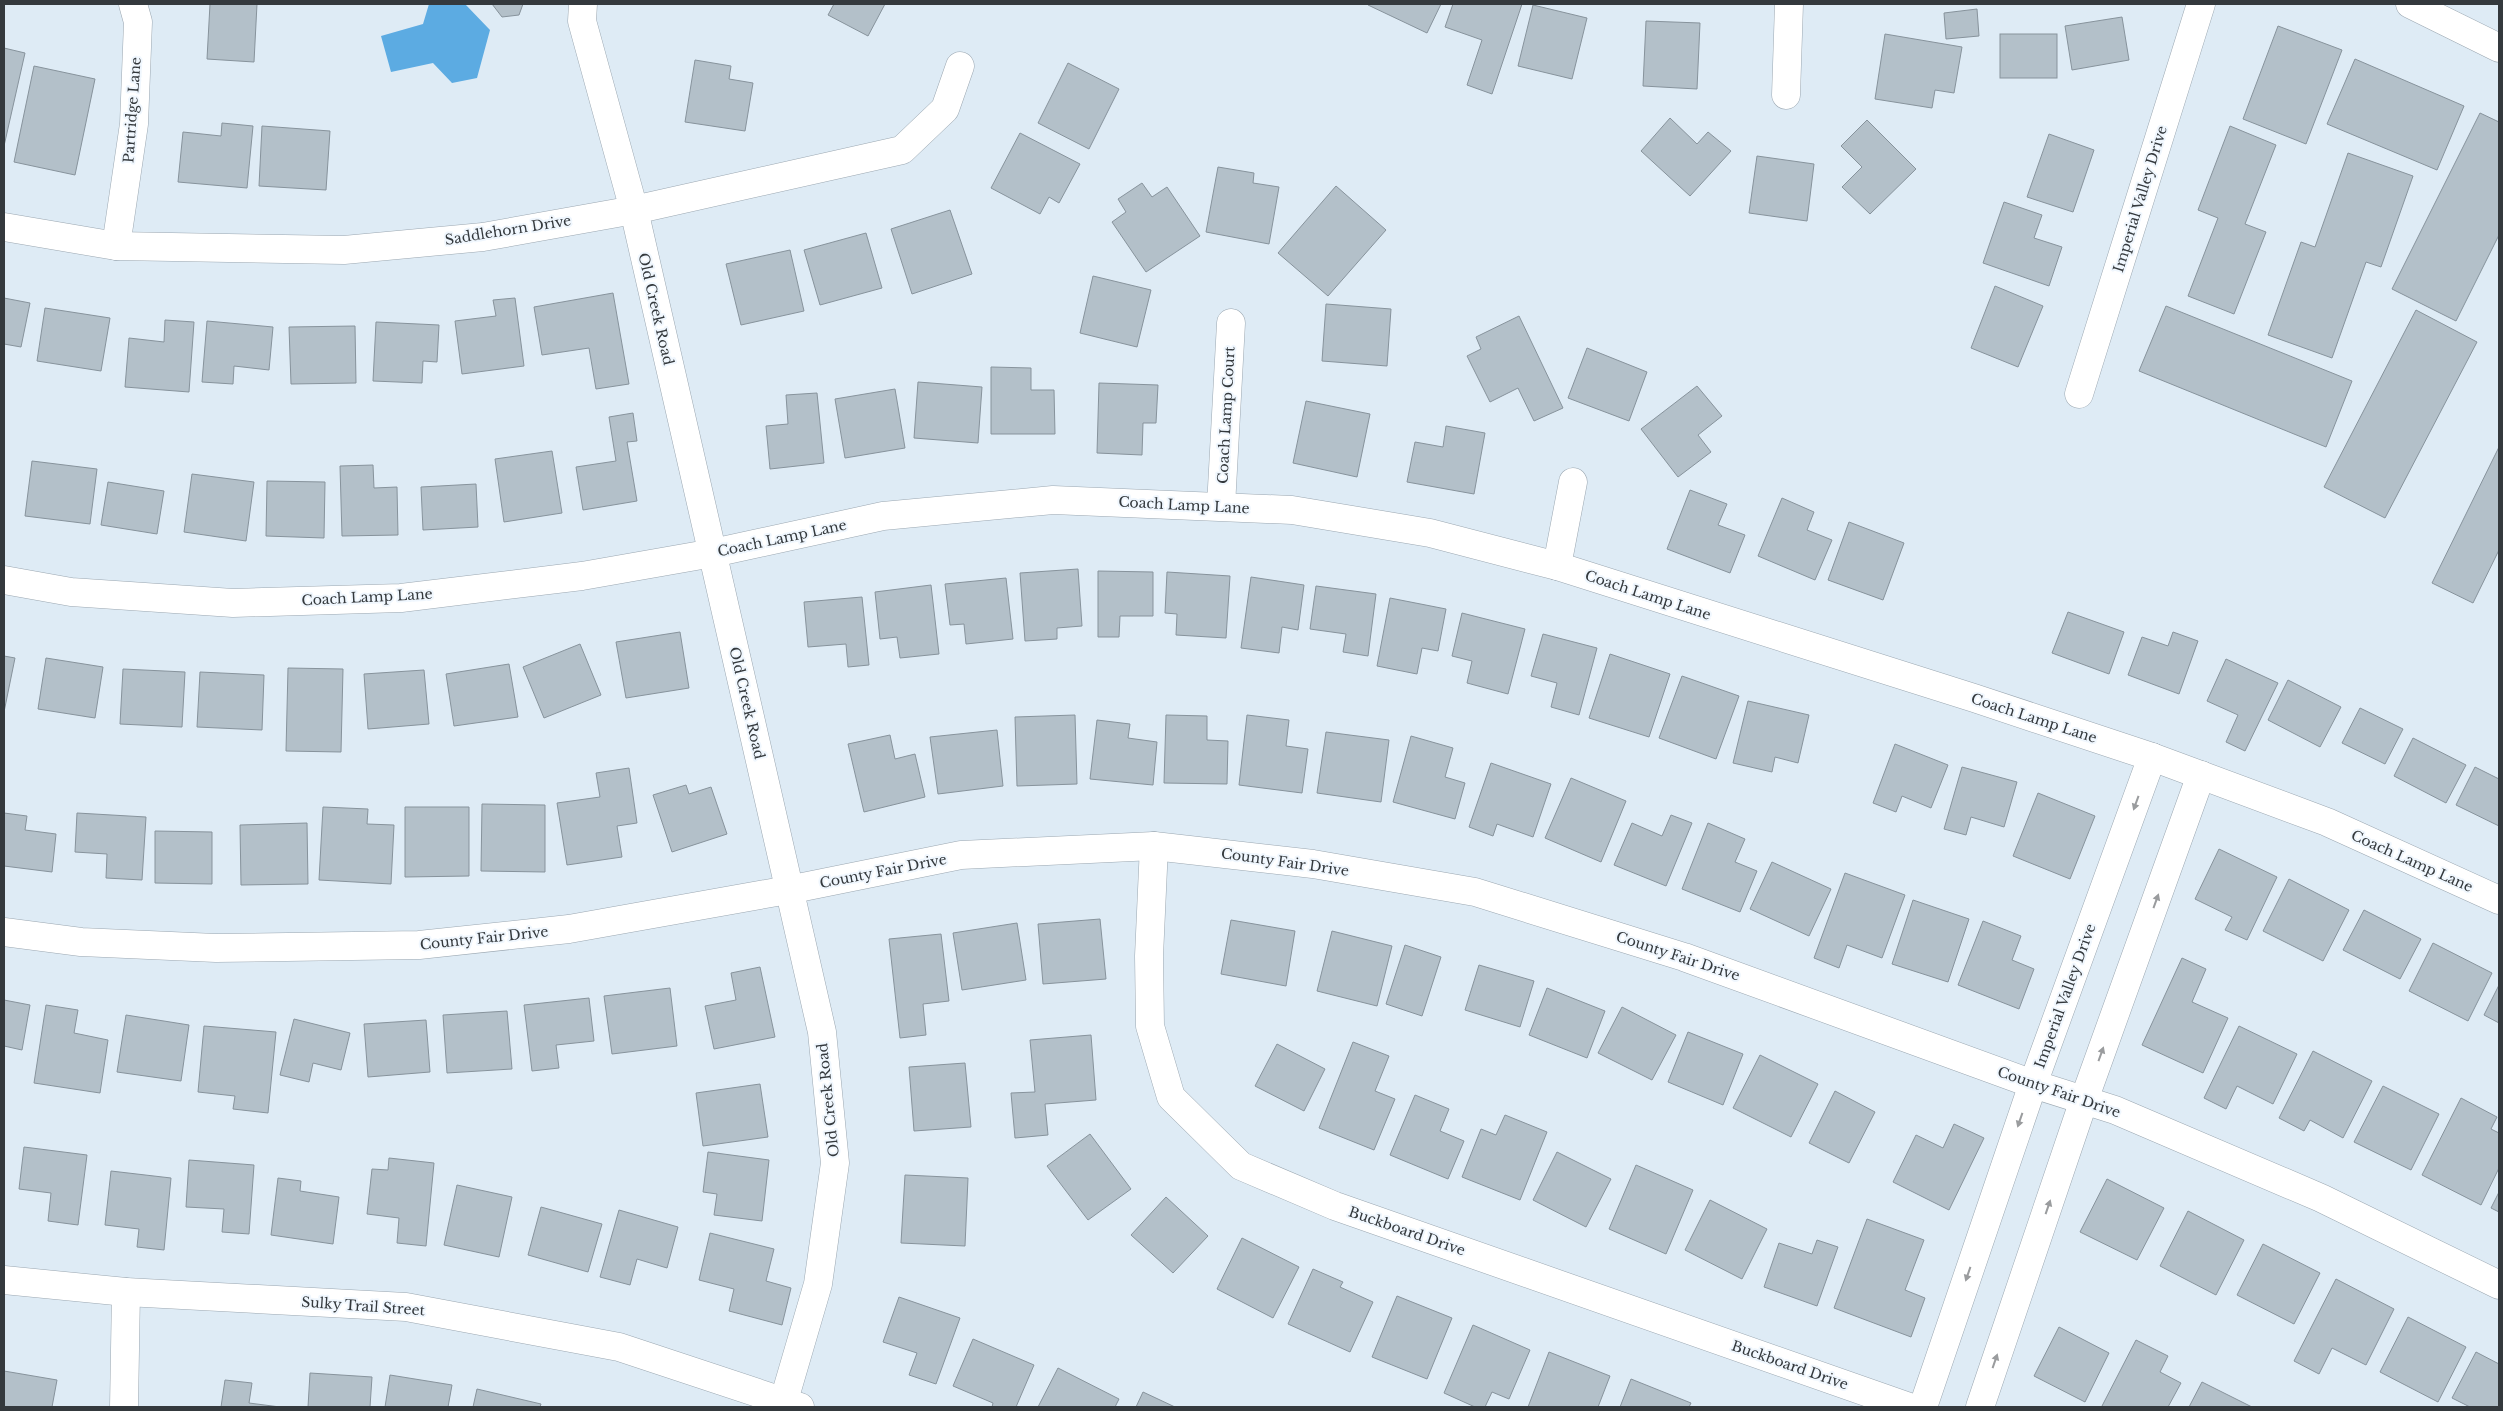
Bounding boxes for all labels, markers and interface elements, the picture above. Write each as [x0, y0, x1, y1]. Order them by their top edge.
street label: Partridge Lane [119, 56, 145, 164]
street label: Imperial Valley Drive [2109, 123, 2171, 275]
street label: Saddlehorn Drive [444, 211, 572, 249]
street label: Old Creek Road [634, 251, 678, 367]
street label: Coach Lamp Court [1213, 345, 1239, 484]
street label: Coach Lamp Lane [1118, 493, 1250, 517]
street label: Coach Lamp Lane [716, 516, 848, 560]
street label: Coach Lamp Lane [1583, 566, 1713, 624]
street label: Coach Lamp Lane [301, 585, 433, 609]
street label: Old Creek Road [725, 645, 769, 761]
street label: Coach Lamp Lane [1969, 689, 2099, 747]
one-way arrow [2132, 795, 2139, 810]
street label: Coach Lamp Lane [2348, 826, 2476, 896]
street label: County Fair Drive [1220, 844, 1350, 880]
street label: County Fair Drive [818, 850, 948, 892]
one-way arrow [2153, 893, 2160, 908]
street label: Imperial Valley Drive [2030, 921, 2100, 1071]
street label: County Fair Drive [419, 922, 549, 954]
street label: County Fair Drive [1614, 928, 1742, 984]
street label: Old Creek Road [813, 1042, 843, 1158]
one-way arrow [2098, 1046, 2105, 1061]
street label: County Fair Drive [1995, 1062, 2123, 1122]
one-way arrow [2016, 1113, 2024, 1128]
one-way arrow [2044, 1199, 2052, 1214]
street label: Buckboard Drive [1346, 1203, 1468, 1259]
one-way arrow [1964, 1266, 1971, 1281]
street label: Sulky Trail Street [301, 1293, 426, 1319]
street label: Buckboard Drive [1729, 1337, 1851, 1393]
one-way arrow [1992, 1353, 2000, 1368]

